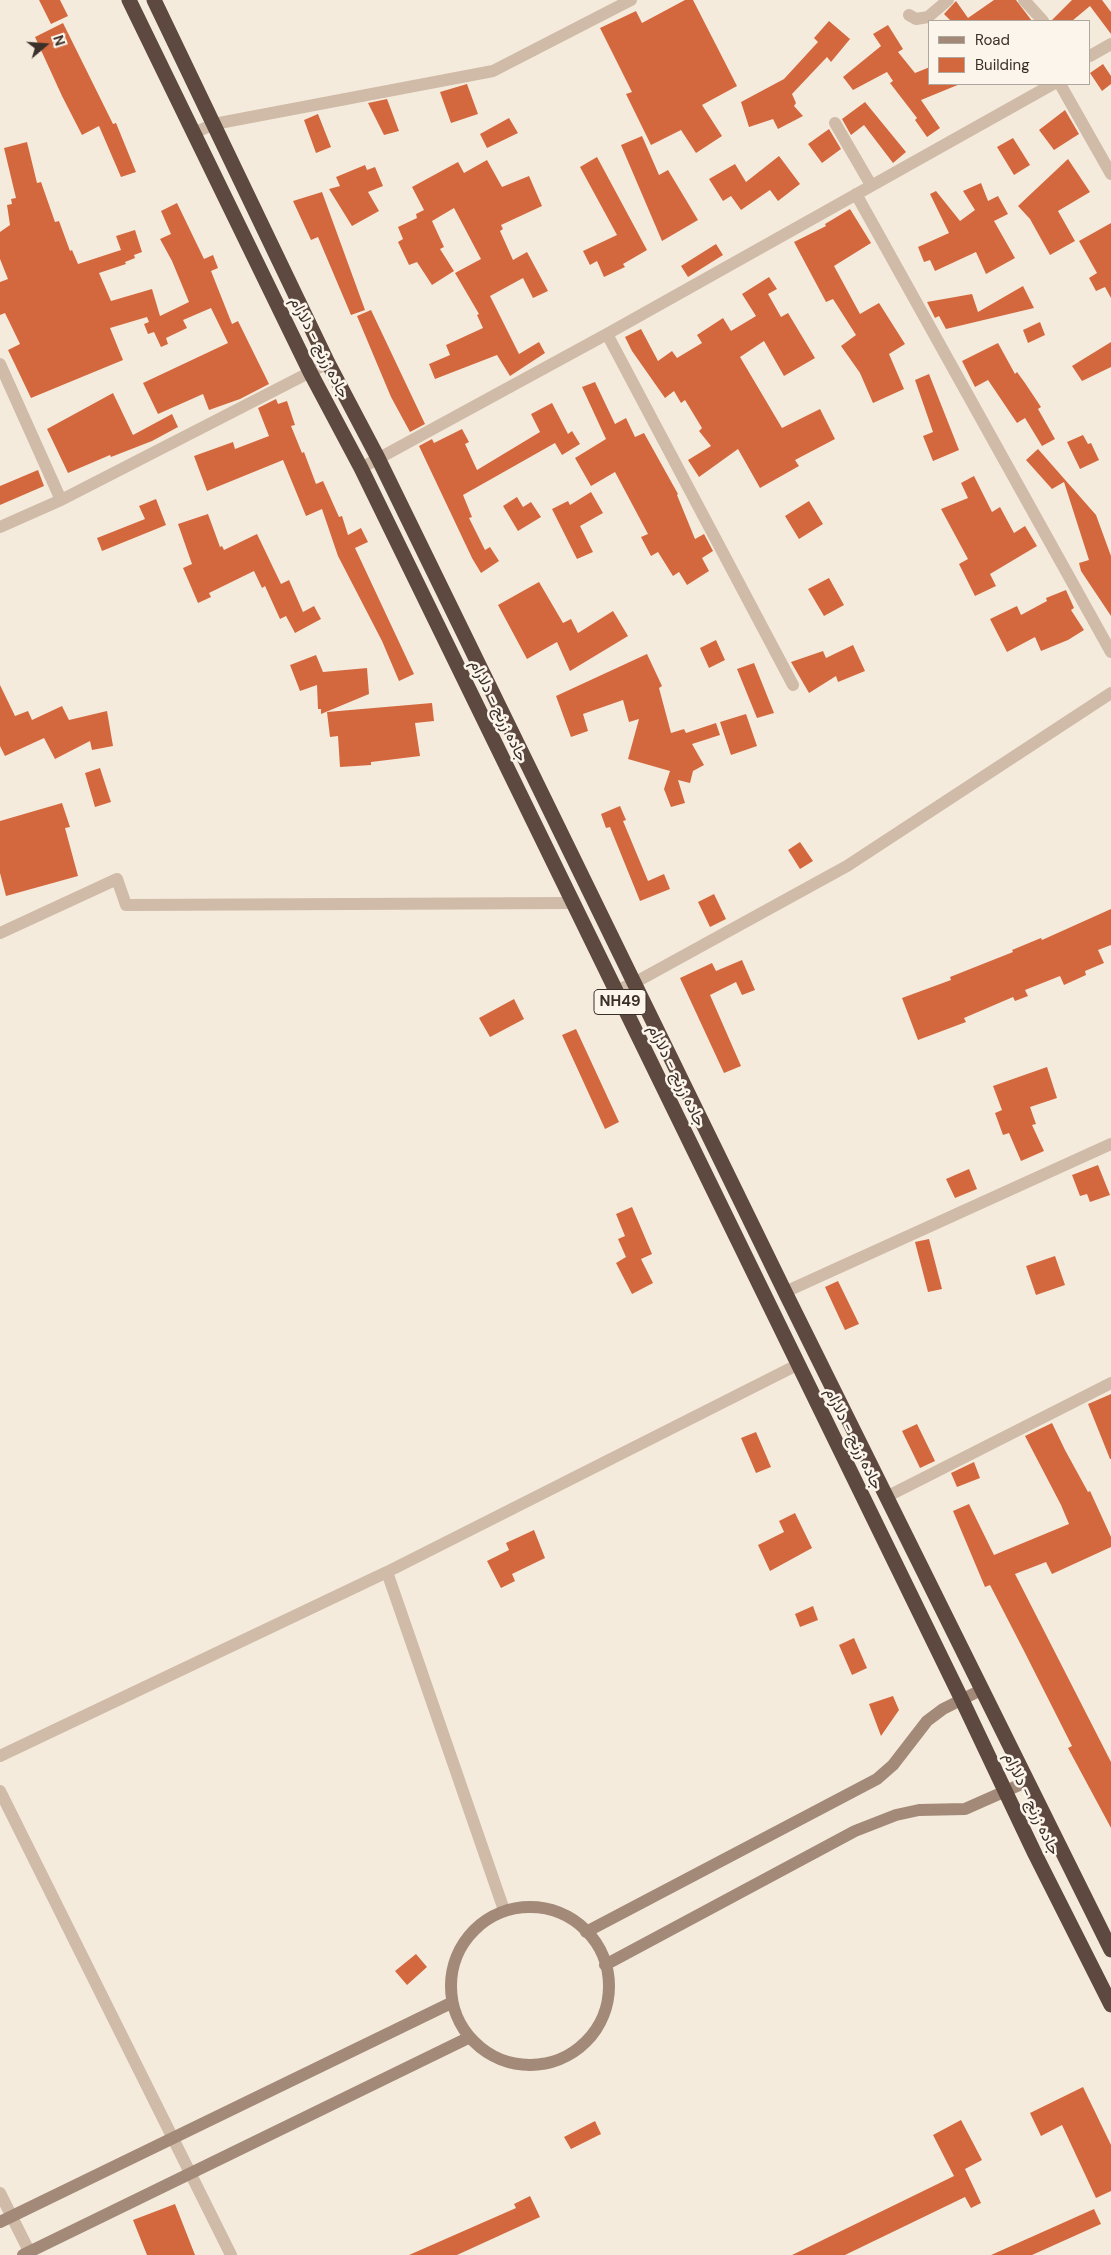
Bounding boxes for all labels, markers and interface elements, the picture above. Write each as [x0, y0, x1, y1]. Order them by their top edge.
north arrow [20, 20, 70, 70]
legend [928, 20, 1091, 85]
text: Road [975, 30, 1010, 50]
text: N [49, 33, 69, 48]
text: Building [975, 55, 1030, 75]
street label: جاده زرنج - دلارام [285, 294, 353, 402]
street label: جاده زرنج - دلارام [465, 657, 531, 765]
road number: NH49 [594, 990, 646, 1014]
street label: جاده زرنج - دلارام [643, 1022, 709, 1130]
street label: جاده زرنج - دلارام [820, 1385, 886, 1493]
street label: جاده زرنج - دلارام [999, 1750, 1063, 1858]

